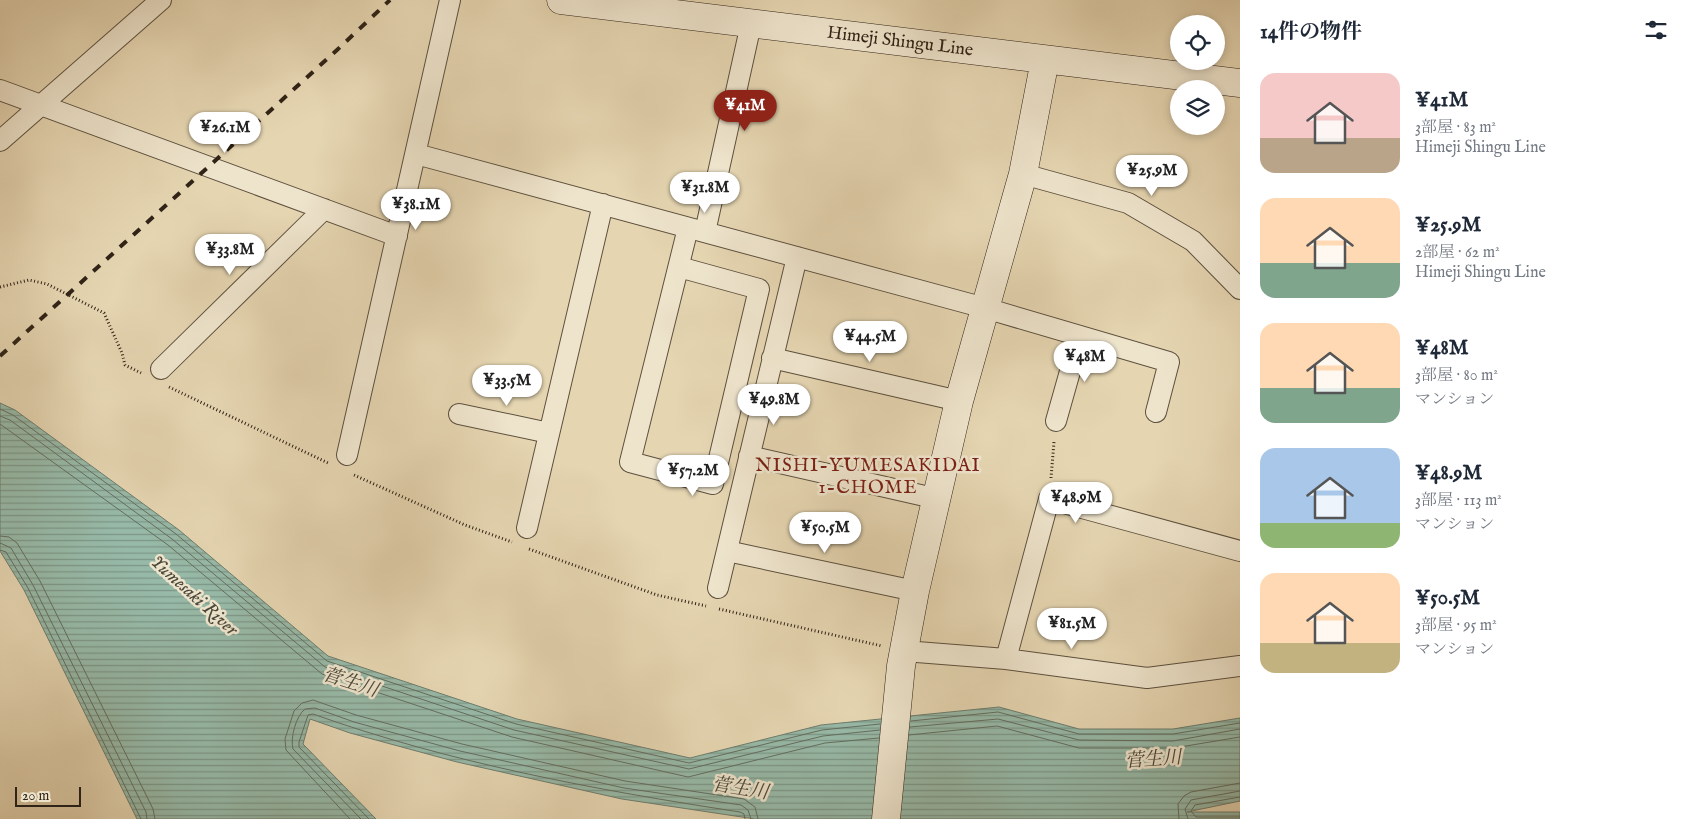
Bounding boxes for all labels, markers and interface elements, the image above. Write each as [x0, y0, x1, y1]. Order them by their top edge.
map controls [1170, 15, 1225, 135]
button: locate [1170, 15, 1225, 70]
icon: filters [1642, 16, 1670, 44]
text: 14件の物件 [1260, 19, 1362, 46]
street label: Himeji Shingu Line [826, 22, 974, 62]
button: layers [1170, 80, 1225, 135]
text: ¥41M [1415, 87, 1468, 114]
pin: ¥41M [715, 90, 775, 132]
icon: home [1300, 93, 1360, 153]
text: ¥41M [725, 96, 765, 116]
pin: ¥26.1M [184, 112, 266, 154]
text: ¥26.1M [200, 118, 250, 138]
text: 3部屋 · 83 m² [1415, 118, 1496, 138]
text: Himeji Shingu Line [1415, 138, 1546, 158]
pin: ¥25.9M [1111, 154, 1193, 197]
text: ¥25.9M [1127, 161, 1177, 181]
pin: ¥31.8M [664, 172, 746, 214]
text: ¥31.8M [681, 178, 729, 198]
pin: ¥38.1M [375, 188, 457, 231]
text: ¥38.1M [392, 195, 440, 215]
text: ¥25.9M [1415, 212, 1481, 239]
icon: home [1300, 218, 1360, 278]
pin: ¥33.8M [189, 234, 271, 276]
text: ¥33.8M [206, 240, 254, 260]
text: 2部屋 · 62 m² [1415, 243, 1500, 263]
text: Himeji Shingu Line [1415, 263, 1546, 283]
pin: ¥44.5M [829, 320, 911, 363]
text: ¥44.5M [844, 327, 896, 347]
text: ¥48M [1415, 335, 1469, 362]
pin: ¥48M [1055, 340, 1115, 383]
icon: home [1300, 343, 1360, 403]
text: ¥48M [1065, 347, 1105, 367]
pin: ¥33.5M [466, 364, 548, 407]
text: 3部屋 · 80 m² [1415, 366, 1498, 386]
text: ¥33.5M [483, 371, 531, 391]
pin: ¥49.8M [733, 384, 815, 426]
text: ¥49.8M [748, 390, 800, 410]
text: マンション [1415, 390, 1494, 410]
pin: ¥57.2M [652, 454, 734, 497]
district label: NISHI-YUMESAKIDAI 1-CHOME [755, 454, 981, 500]
text: ¥48.9M [1415, 460, 1482, 487]
text: ¥57.2M [668, 461, 718, 481]
icon: home [1300, 468, 1360, 528]
pin: ¥48.9M [1035, 482, 1117, 524]
text: ¥48.9M [1050, 488, 1102, 508]
text: 3部屋 · 113 m² [1415, 491, 1502, 511]
pin: ¥50.5M [784, 512, 866, 554]
text: マンション [1415, 515, 1494, 535]
text: ¥50.5M [800, 518, 850, 538]
water label: Yumesaki River [145, 550, 244, 643]
text: ¥50.5M [1415, 585, 1480, 612]
icon: home [1300, 593, 1360, 653]
pin: ¥81.5M [1031, 608, 1113, 650]
text: ¥81.5M [1048, 614, 1096, 634]
text: 3部屋 · 95 m² [1415, 616, 1497, 636]
text: マンション [1415, 640, 1494, 660]
water label: 菅生川 [319, 663, 383, 704]
water label: 菅生川 [1124, 746, 1184, 774]
water label: 菅生川 [710, 773, 772, 806]
scale bar [15, 784, 81, 807]
text: 20 m [22, 787, 49, 805]

